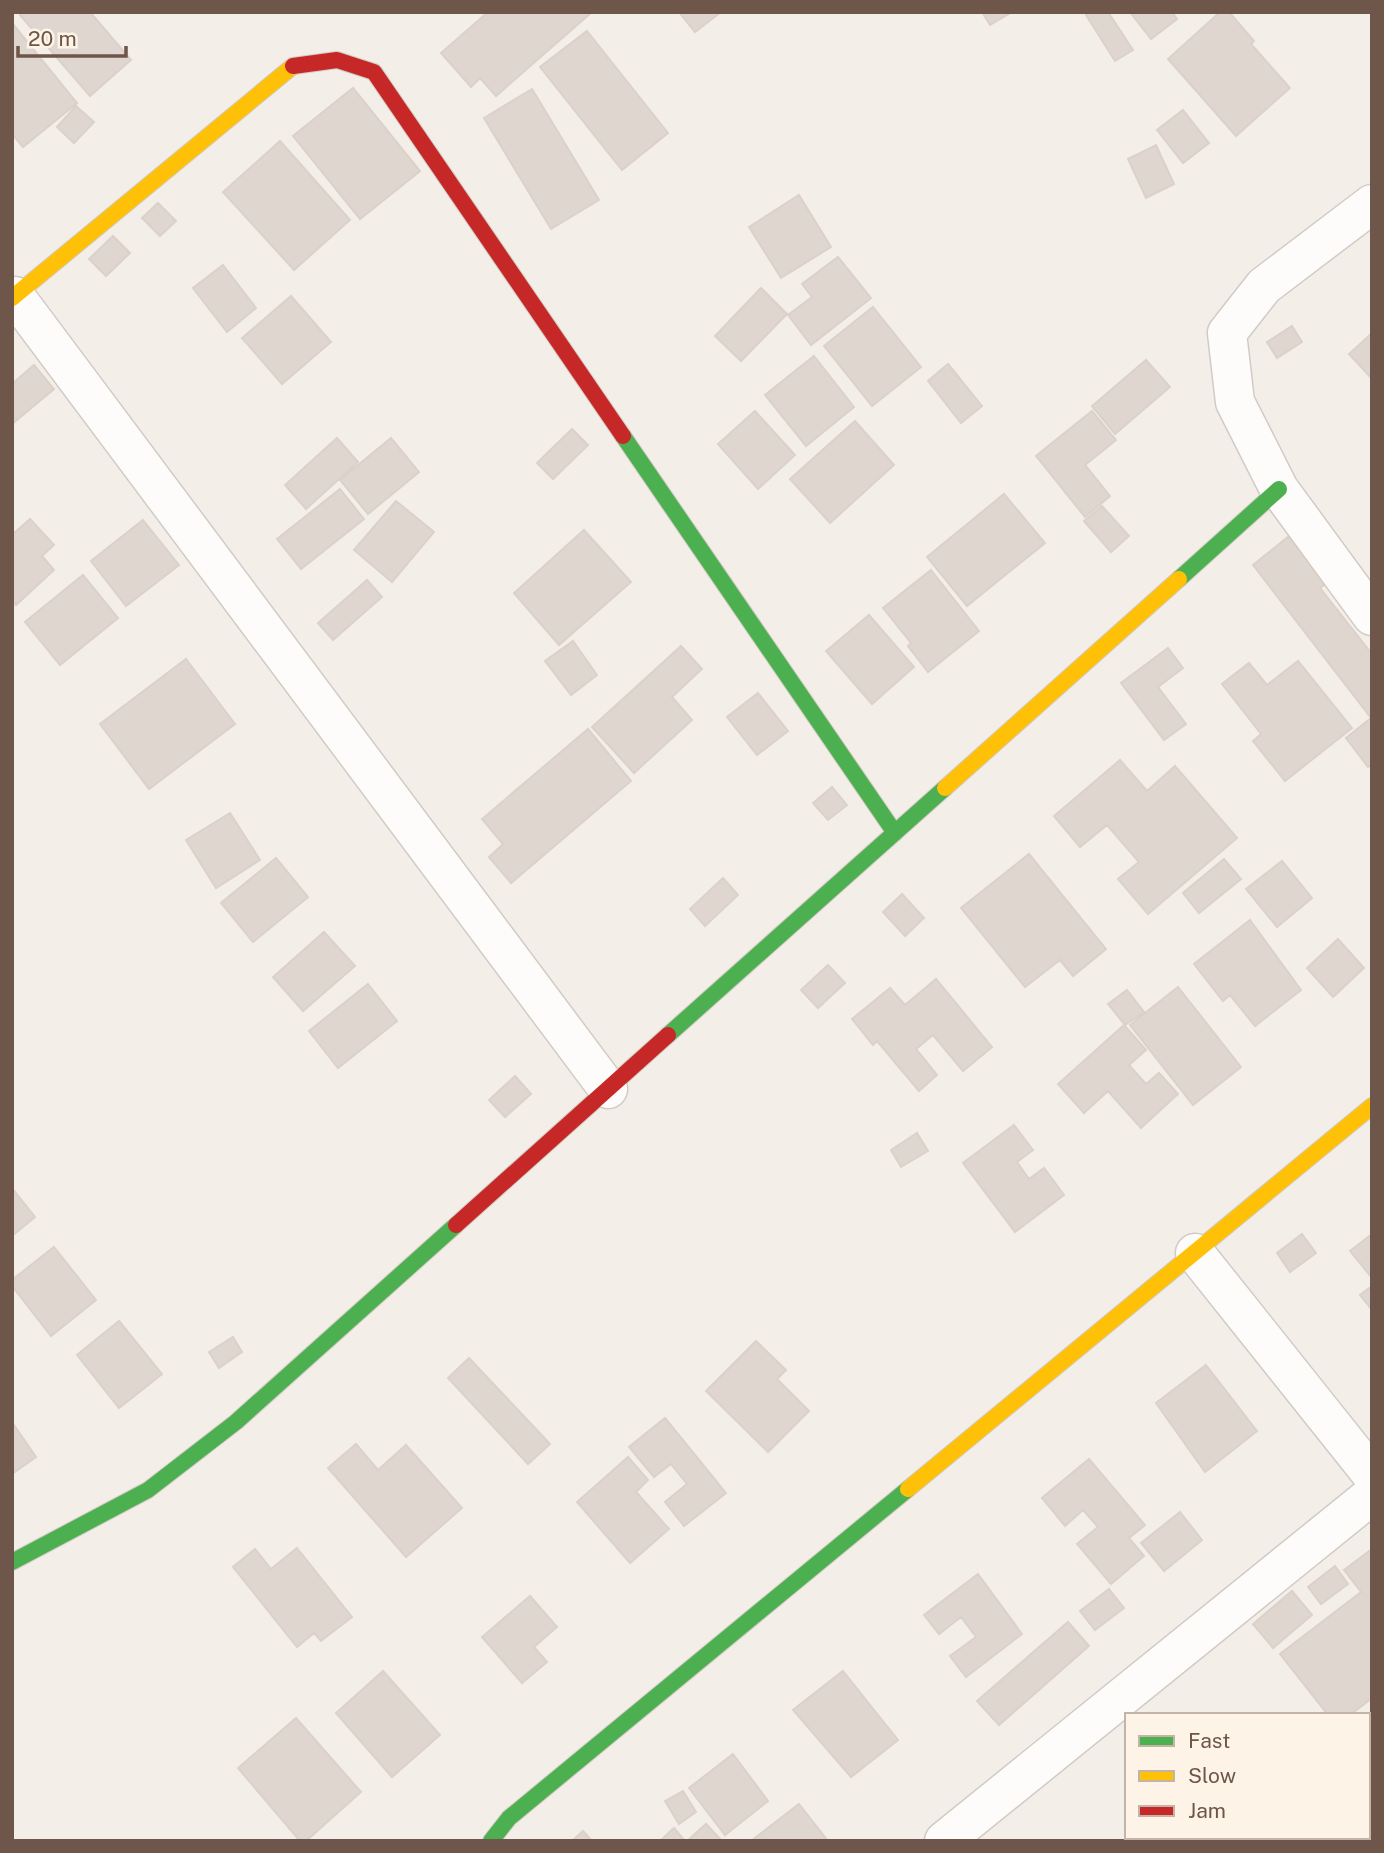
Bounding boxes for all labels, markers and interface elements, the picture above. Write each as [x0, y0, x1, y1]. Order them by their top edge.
scale bar [18, 14, 126, 58]
text: 20 m [28, 26, 77, 51]
legend [1125, 1713, 1370, 1839]
text: Fast [1188, 1728, 1230, 1753]
text: Slow [1188, 1763, 1236, 1788]
text: Jam [1188, 1798, 1226, 1823]

